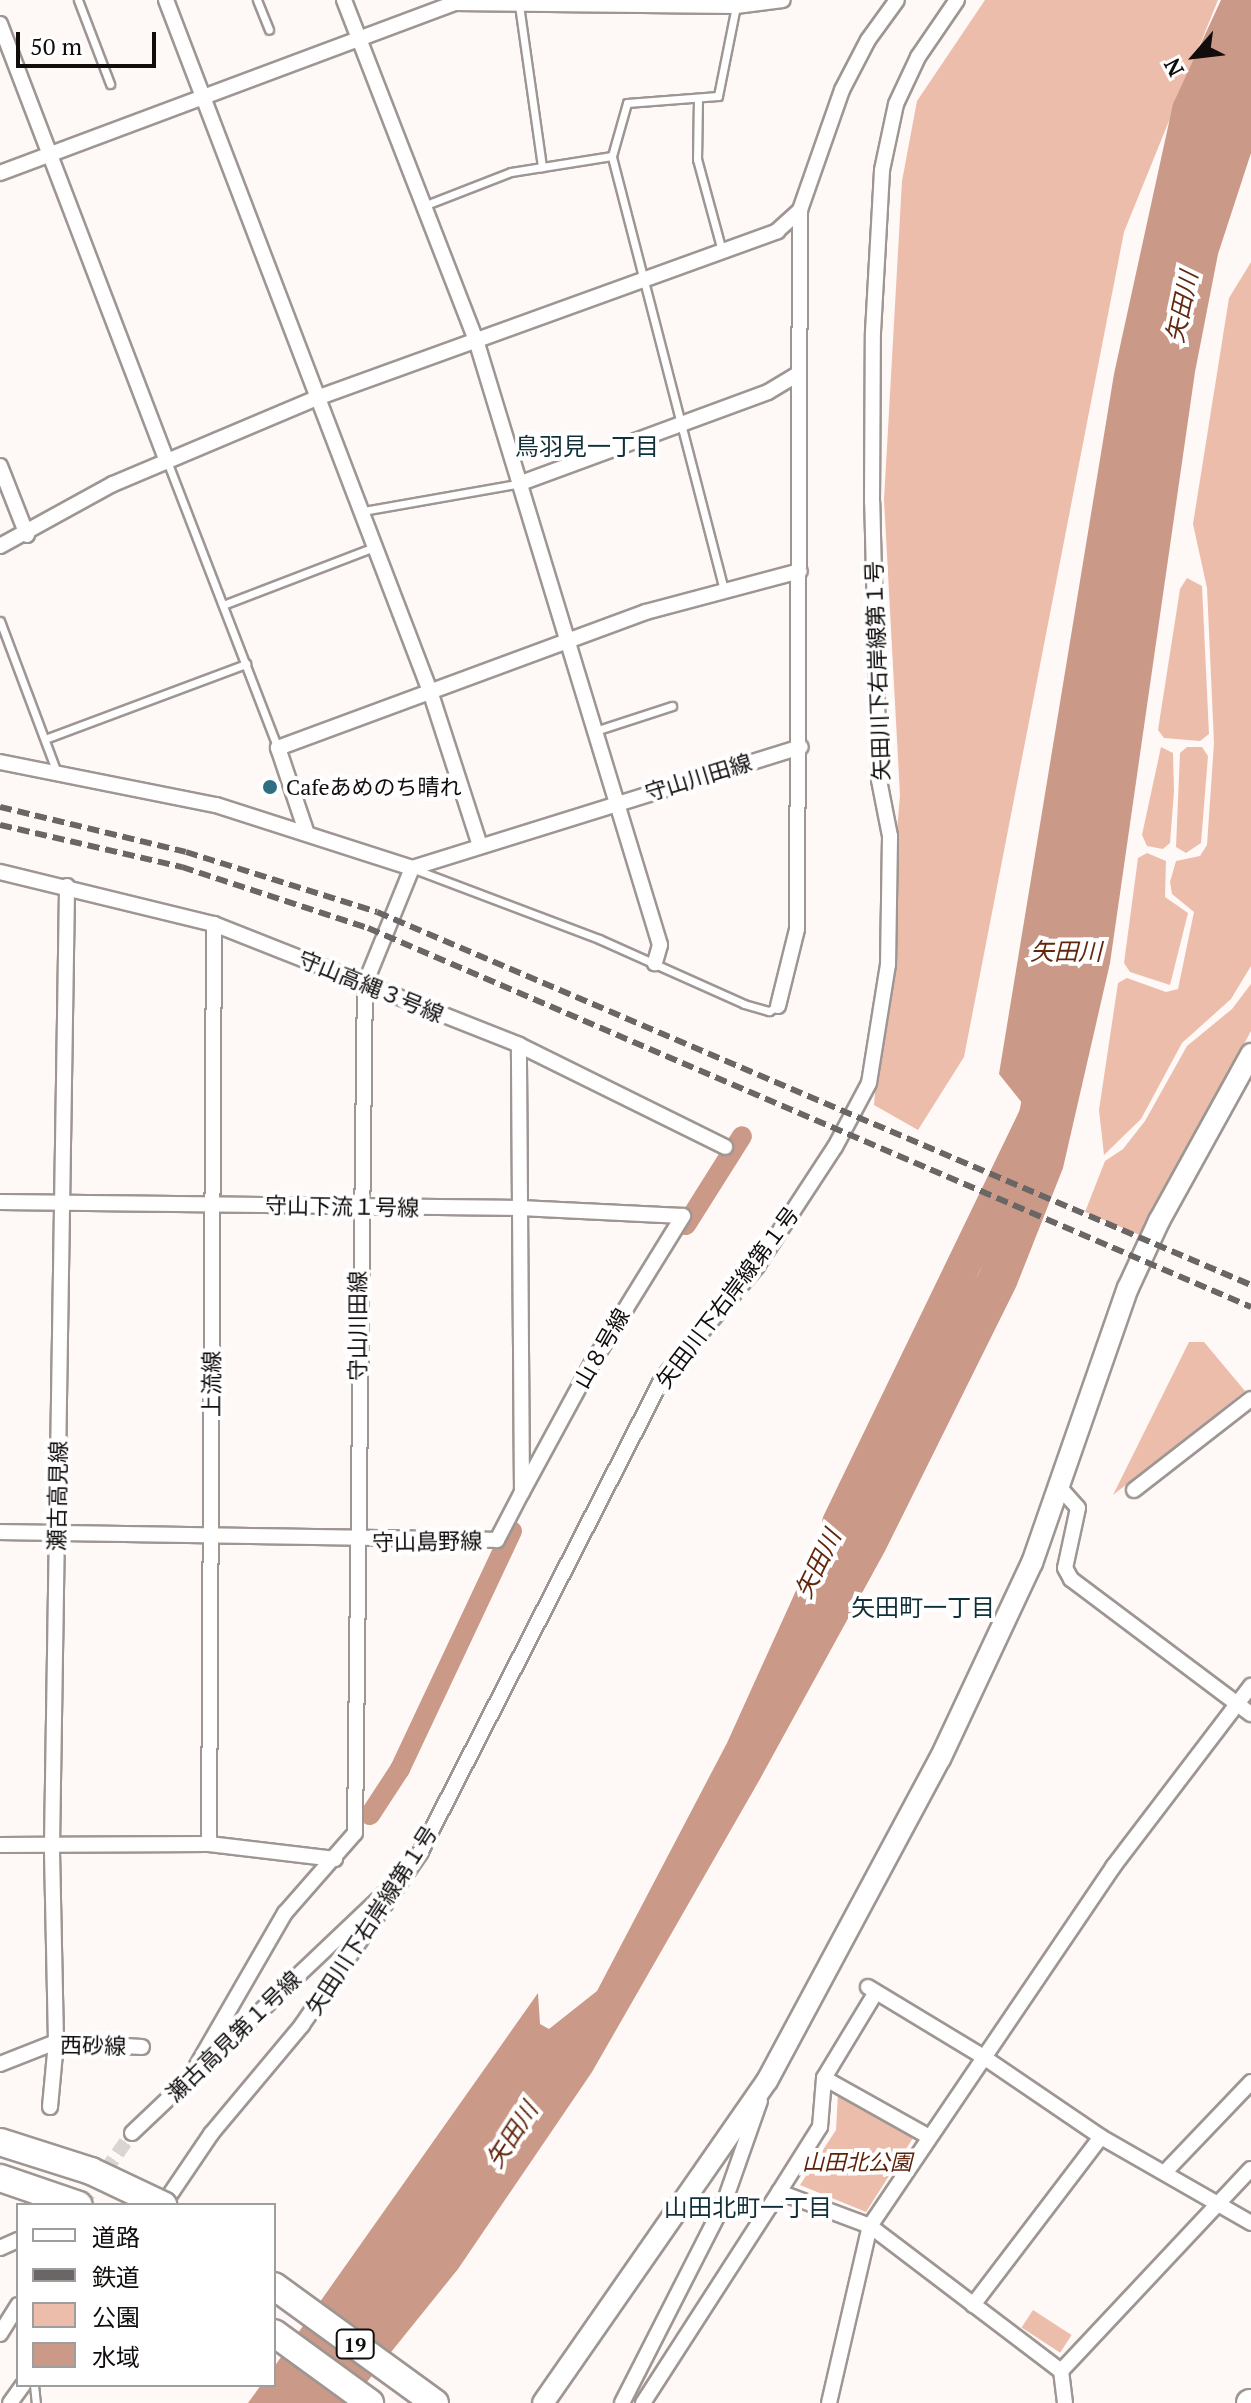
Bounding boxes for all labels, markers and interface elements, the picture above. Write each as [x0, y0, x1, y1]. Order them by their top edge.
scale bar [20, 16, 160, 66]
north arrow [1155, 16, 1235, 96]
text: 50 m [30, 30, 82, 62]
text: N [1157, 53, 1190, 82]
water label: 矢田川 [1160, 269, 1204, 345]
district label: 鳥羽見一丁目 [515, 433, 659, 461]
street label: 矢田川下右岸線第１号 [860, 561, 894, 781]
street label: 守山川田線 [642, 748, 754, 806]
place label: Cafeあめのち晴れ [286, 774, 461, 800]
marker: Cafeあめのち晴れ [261, 778, 279, 796]
water label: 矢田川 [1030, 938, 1102, 966]
street label: 守山高縄３号線 [295, 945, 447, 1027]
street label: 守山下流１号線 [265, 1191, 419, 1221]
street label: 矢田川下右岸線第１号 [650, 1201, 804, 1393]
street label: 守山川田線 [344, 1271, 370, 1381]
street label: 山８号線 [568, 1303, 634, 1393]
street label: 上流線 [198, 1351, 224, 1417]
street label: 瀬古高見線 [43, 1441, 71, 1551]
water label: 矢田川 [789, 1525, 847, 1603]
street label: 守山島野線 [372, 1527, 482, 1555]
district label: 矢田町一丁目 [851, 1594, 995, 1622]
street label: 矢田川下右岸線第１号 [300, 1821, 442, 2019]
street label: 瀬古高見第１号線 [161, 1965, 305, 2107]
street label: 西砂線 [60, 2031, 126, 2059]
water label: 矢田川 [480, 2097, 544, 2173]
park label: 山田北公園 [802, 2149, 912, 2175]
district label: 山田北町一丁目 [664, 2194, 832, 2222]
legend [16, 2203, 276, 2387]
text: 道路 [92, 2221, 140, 2253]
text: 鉄道 [92, 2261, 140, 2293]
text: 公園 [92, 2301, 140, 2333]
road number: 19 [335, 2328, 375, 2360]
text: 水域 [92, 2341, 140, 2373]

